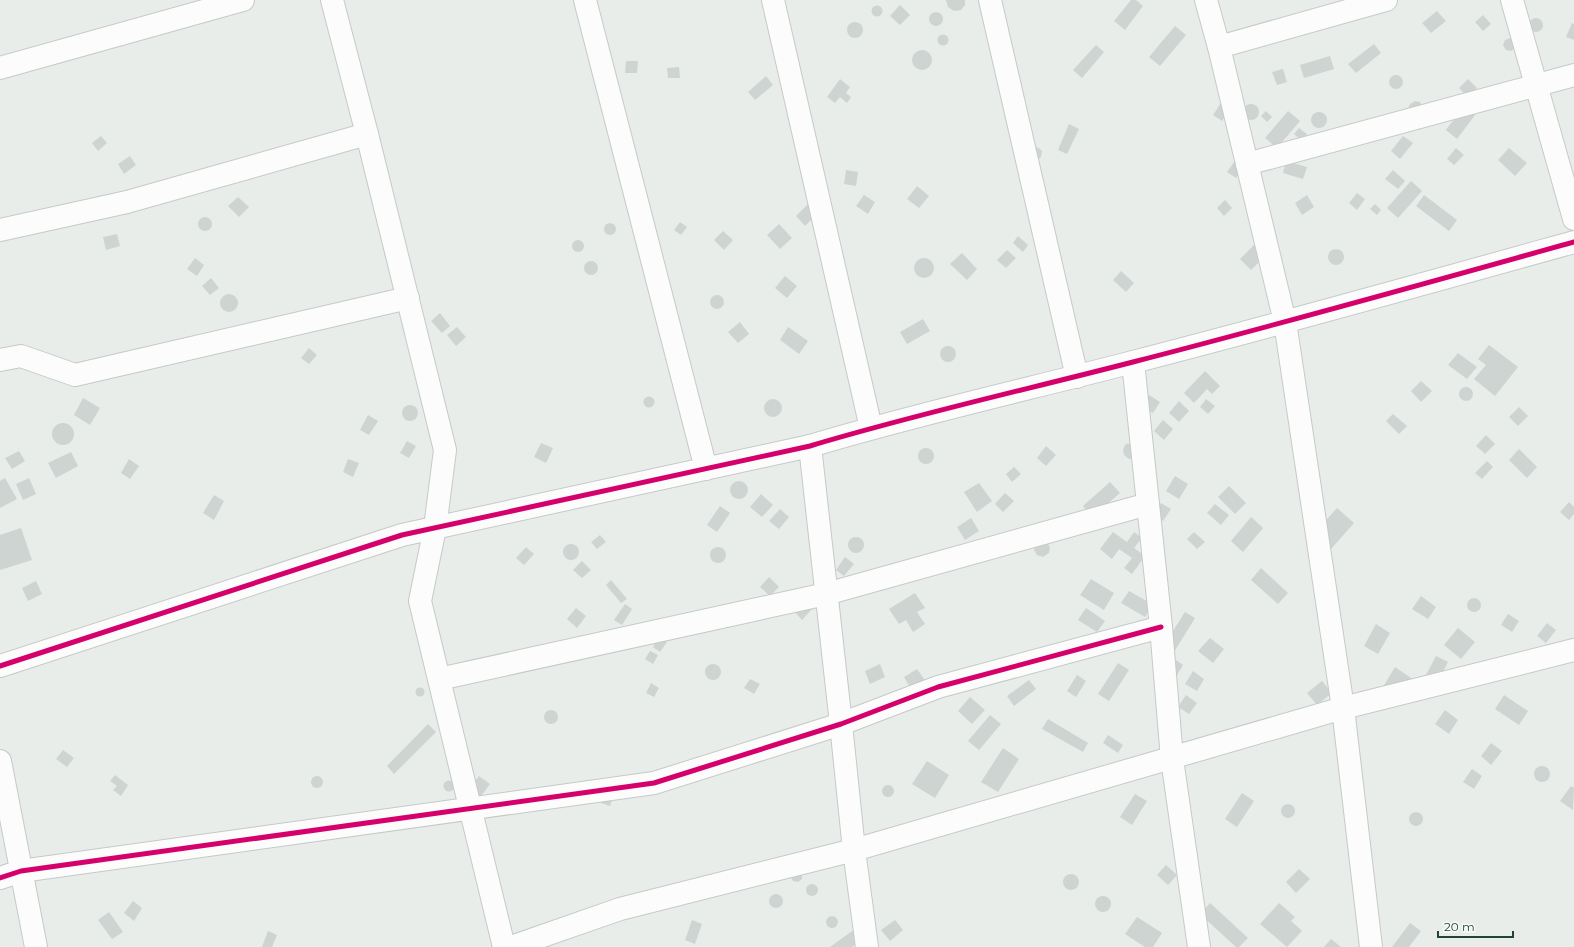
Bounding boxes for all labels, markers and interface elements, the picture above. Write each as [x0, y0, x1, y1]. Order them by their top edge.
scale bar [1438, 913, 1513, 939]
text: 20 m [1444, 919, 1475, 934]

